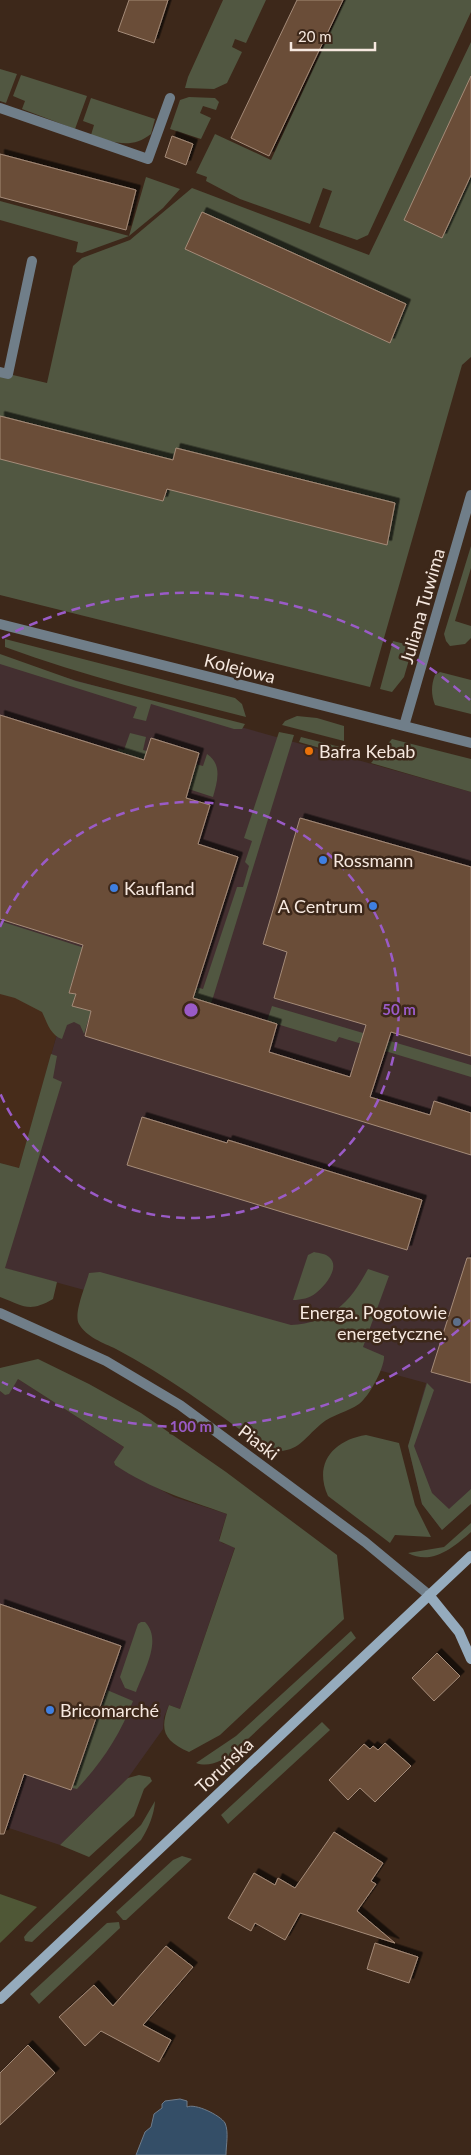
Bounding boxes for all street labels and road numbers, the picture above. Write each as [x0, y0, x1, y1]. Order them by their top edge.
street label: Juliana Tuwima [395, 546, 449, 666]
street label: Kolejowa [202, 649, 278, 687]
street label: Piaski [234, 1420, 284, 1464]
street label: Toruńska [190, 1733, 258, 1797]

